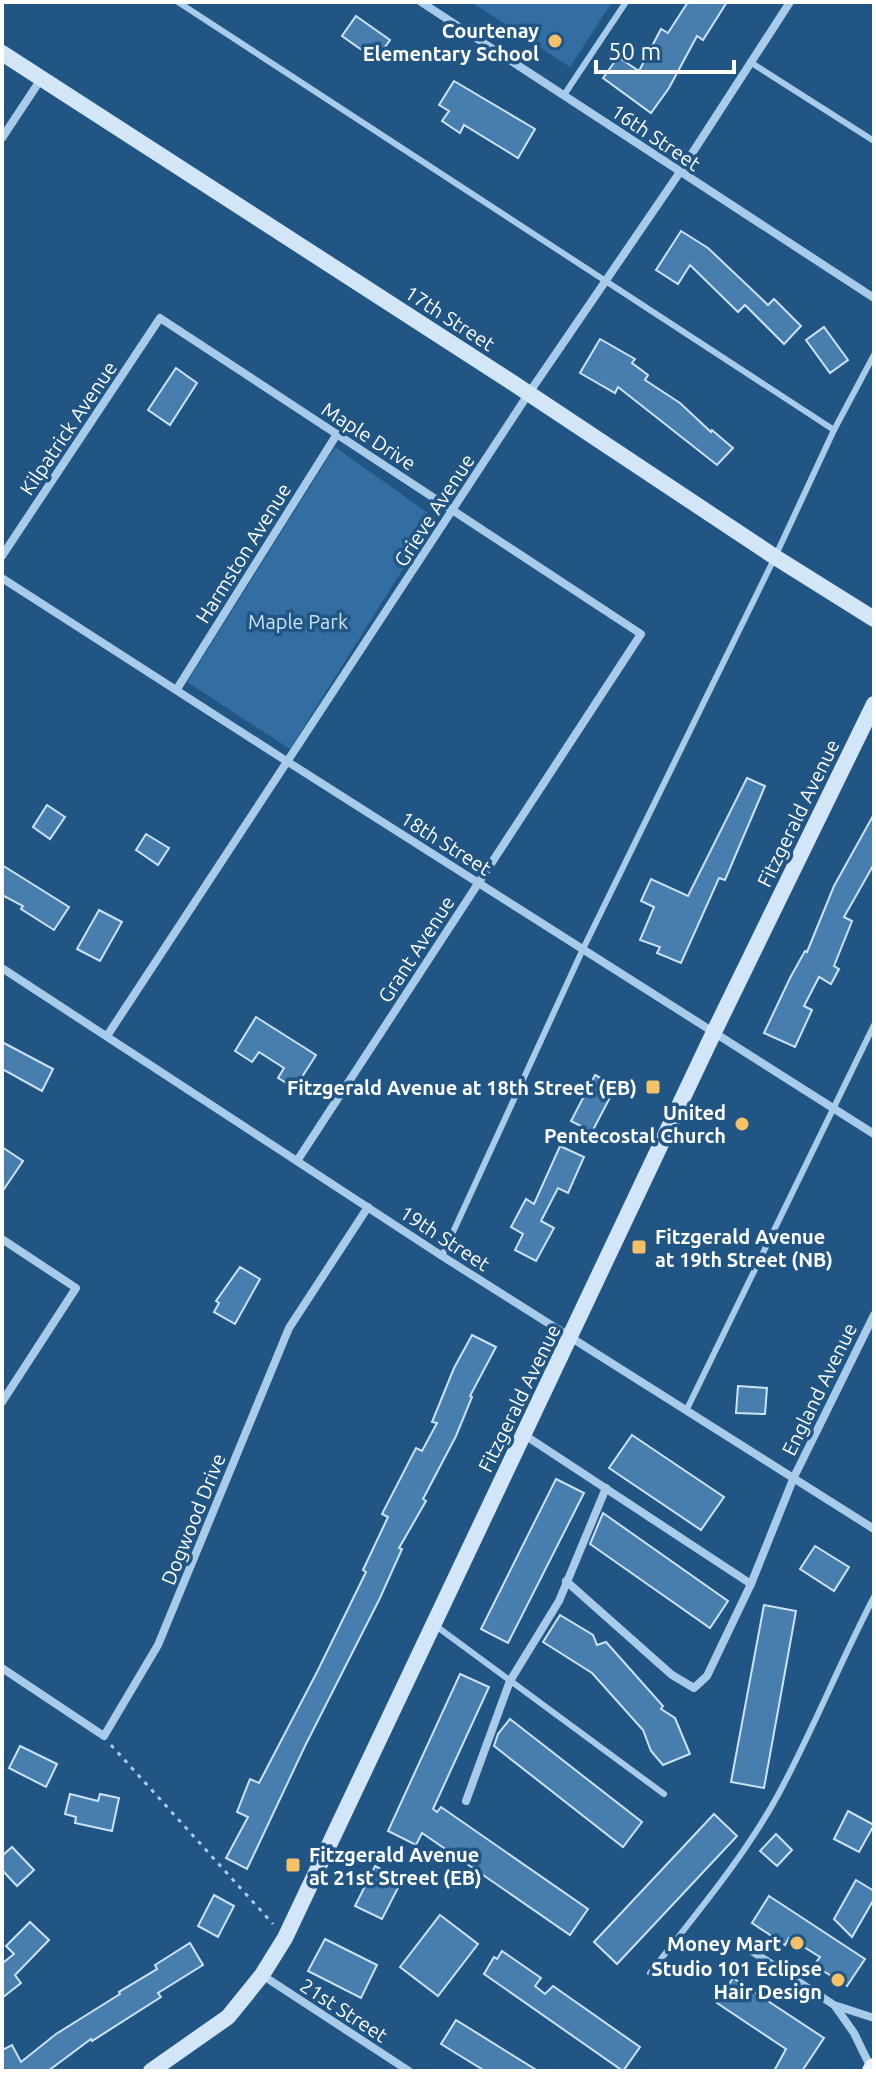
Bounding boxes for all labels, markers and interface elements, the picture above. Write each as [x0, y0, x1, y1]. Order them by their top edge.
place label: Courtenay Elementary School [363, 19, 539, 65]
scale bar [596, 24, 734, 74]
marker: Courtenay Elementary School [546, 32, 564, 50]
text: 50 m [608, 38, 661, 65]
street label: 16th Street [607, 99, 705, 175]
street label: 17th Street [401, 281, 499, 356]
street label: Kilpatrick Avenue [15, 357, 121, 499]
street label: Maple Drive [318, 397, 420, 475]
street label: Grieve Avenue [389, 449, 479, 571]
street label: Harmston Avenue [191, 479, 295, 627]
park label: Maple Park [248, 610, 348, 633]
street label: Fitzgerald Avenue [752, 735, 844, 891]
street label: 18th Street [397, 806, 496, 880]
street label: Grant Avenue [373, 891, 459, 1007]
place label: Fitzgerald Avenue at 18th Street (EB) [287, 1076, 637, 1099]
marker: Fitzgerald Avenue at 18th Street (EB) [644, 1078, 662, 1096]
place label: United Pentecostal Church [544, 1101, 726, 1147]
marker: United Pentecostal Church [733, 1115, 751, 1133]
street label: 19th Street [396, 1201, 494, 1276]
place label: Fitzgerald Avenue at 19th Street (NB) [655, 1225, 833, 1271]
marker: Fitzgerald Avenue at 19th Street (NB) [630, 1238, 648, 1256]
street label: England Avenue [777, 1319, 861, 1459]
street label: Fitzgerald Avenue [473, 1320, 565, 1476]
street label: Dogwood Drive [156, 1450, 230, 1588]
place label: Fitzgerald Avenue at 21st Street (EB) [309, 1843, 482, 1889]
marker: Fitzgerald Avenue at 21st Street (EB) [284, 1856, 302, 1874]
place label: Money Mart [667, 1932, 781, 1955]
marker: Money Mart [788, 1934, 806, 1952]
place label: Studio 101 Eclipse Hair Design [651, 1957, 822, 2003]
marker: Studio 101 Eclipse Hair Design [829, 1971, 847, 1989]
street label: 21st Street [296, 1973, 392, 2047]

